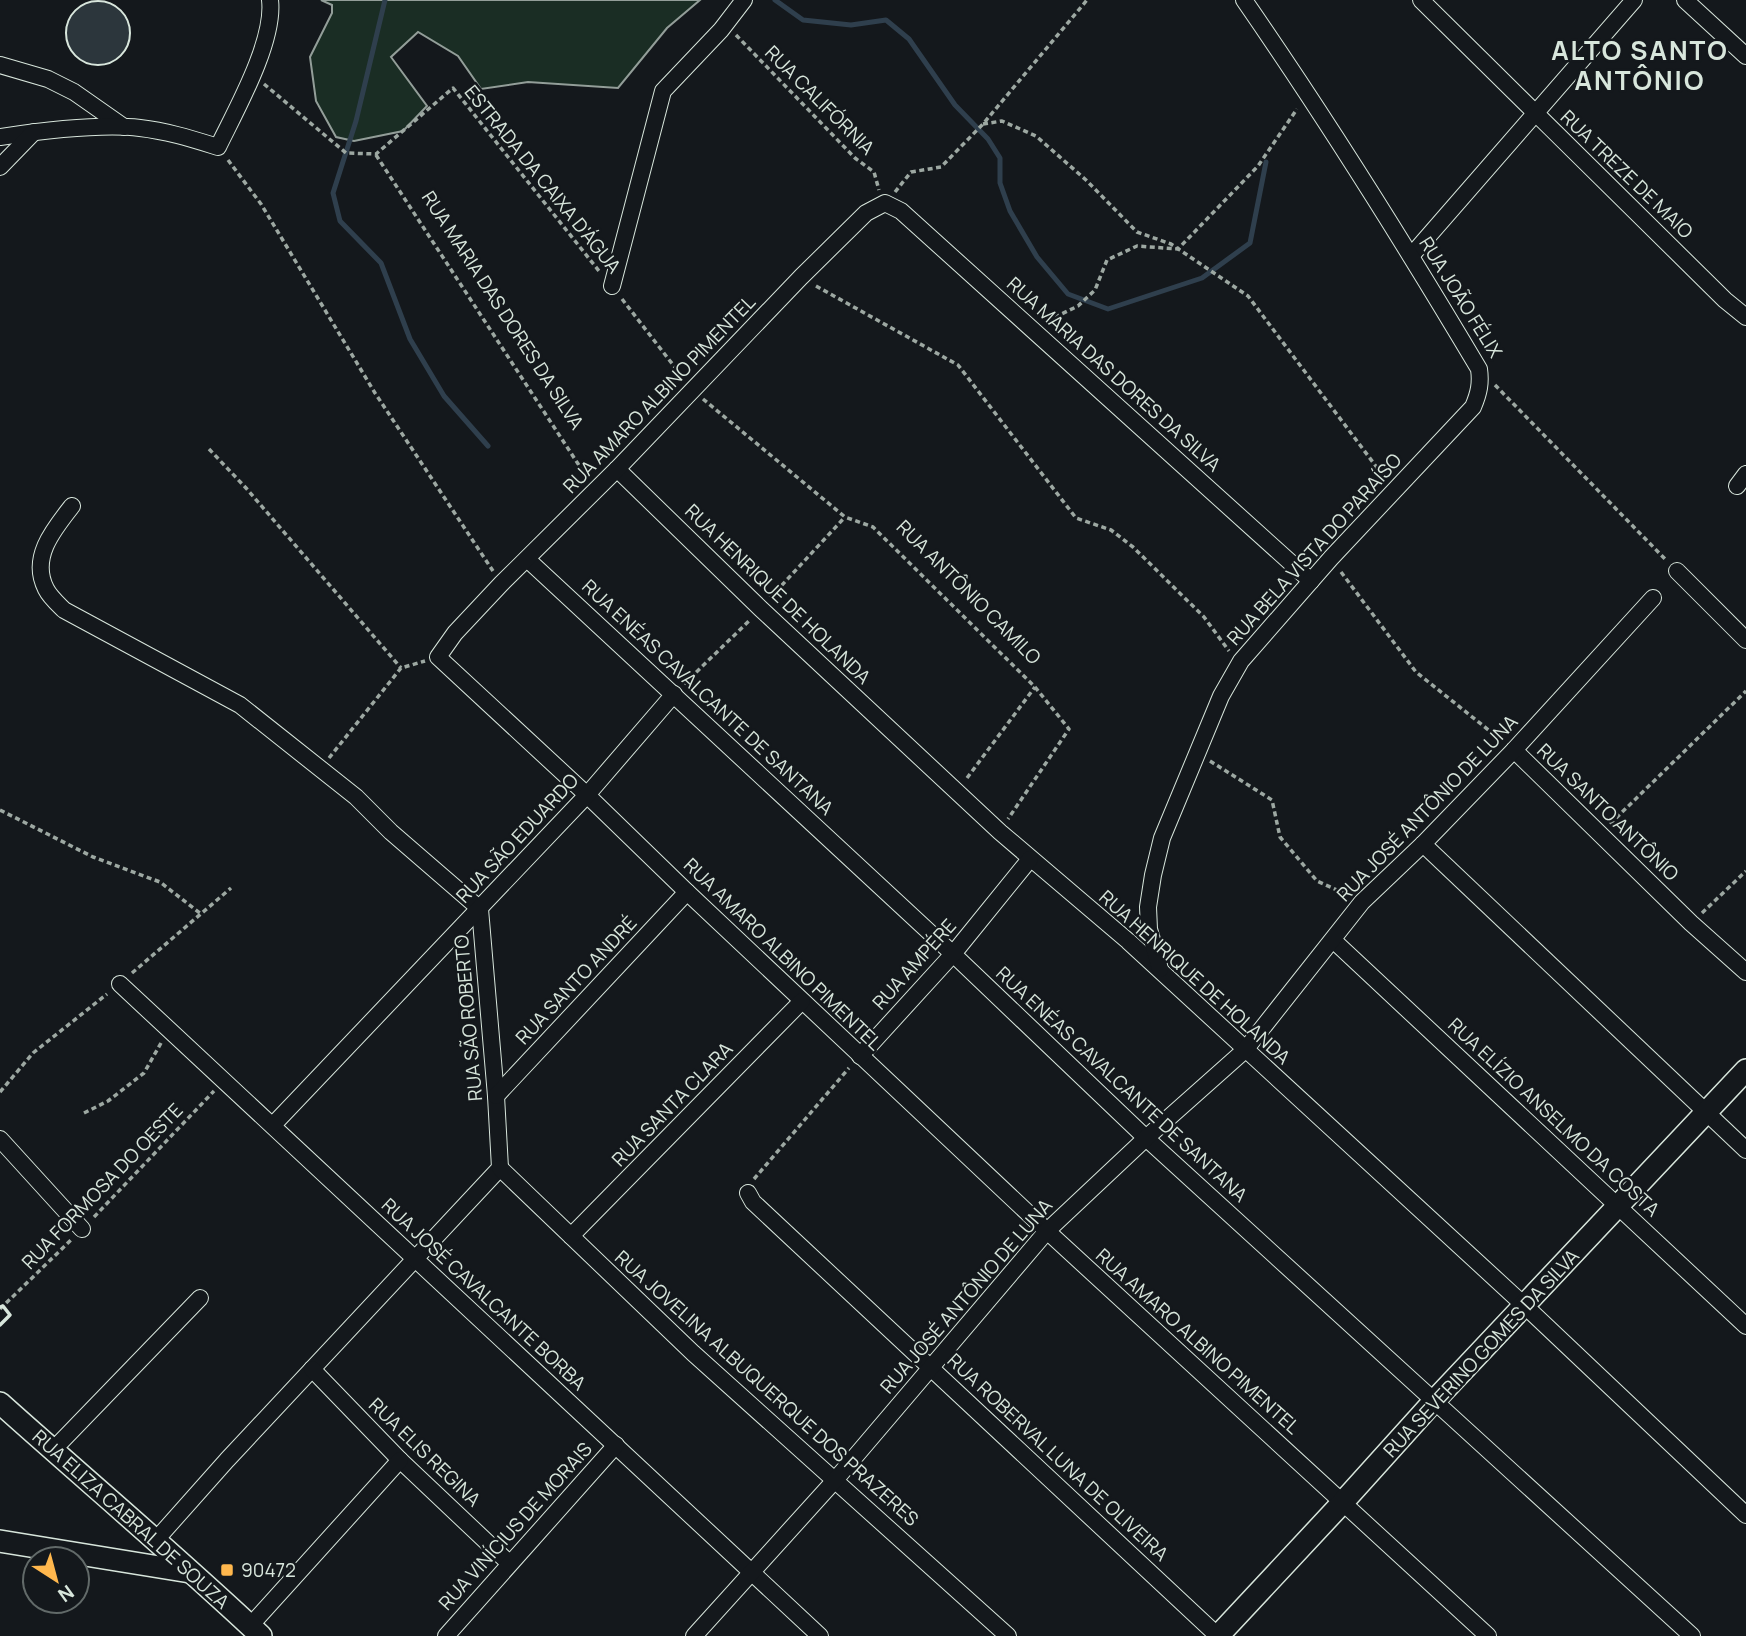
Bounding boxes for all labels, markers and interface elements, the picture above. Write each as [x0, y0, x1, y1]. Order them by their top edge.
district label: ALTO SANTO ANTÔNIO [1551, 32, 1729, 98]
street label: RUA CALIFÓRNIA [760, 40, 880, 160]
street label: ESTRADA DA CAIXA D'ÁGUA [459, 79, 627, 279]
street label: RUA TREZE DE MAIO [1555, 104, 1699, 244]
street label: RUA MARIA DAS DORES DA SILVA [416, 186, 590, 434]
street label: RUA JOÃO FÉLIX [1413, 232, 1509, 363]
street label: RUA MARIA DAS DORES DA SILVA [1001, 271, 1227, 477]
street label: RUA AMARO ALBINO PIMENTEL [557, 289, 761, 499]
street label: RUA BELA VISTA DO PARAÍSO [1221, 447, 1407, 651]
street label: RUA HENRIQUE DE HOLANDA [679, 498, 877, 690]
street label: RUA ANTÔNIO CAMILO [891, 514, 1047, 670]
street label: RUA ENÉAS CAVALCANTE DE SANTANA [577, 573, 839, 821]
street label: RUA JOSÉ ANTÔNIO DE LUNA [1331, 709, 1523, 907]
street label: RUA SANTO ANTÔNIO [1532, 738, 1685, 887]
street label: RUA SÃO EDUARDO [450, 767, 584, 908]
street label: RUA AMARO ALBINO PIMENTEL [678, 852, 888, 1056]
street label: RUA HENRIQUE DE HOLANDA [1094, 884, 1296, 1070]
street label: RUA SANTO ANDRÉ [510, 910, 642, 1050]
street label: RUA AMPÉRE [866, 913, 962, 1015]
street label: RUA SÃO ROBERTO [448, 934, 488, 1102]
street label: RUA ENÉAS CAVALCANTE DE SANTANA [991, 960, 1253, 1208]
street label: RUA ELÍZIO ANSELMO DA COSTA [1443, 1012, 1665, 1222]
street label: RUA SANTA CLARA [606, 1036, 738, 1172]
street label: RUA FORMOSA DO OESTE [16, 1097, 188, 1275]
street label: RUA JOSÉ CAVALCANTE BORBA [376, 1192, 592, 1396]
street label: RUA JOSÉ ANTÔNIO DE LUNA [874, 1193, 1058, 1399]
street label: RUA AMARO ALBINO PIMENTEL [1090, 1242, 1306, 1440]
street label: RUA SEVERINO GOMES DA SILVA [1377, 1243, 1585, 1463]
street label: RUA JOVELINA ALBUQUERQUE DOS PRAZERES [610, 1244, 925, 1532]
street label: RUA ROBERVAL LUNA DE OLIVEIRA [942, 1347, 1174, 1567]
street label: RUA ELIS REGINA [363, 1392, 487, 1512]
street label: RUA ELIZA CABRAL DE SOUZA [27, 1424, 235, 1614]
street label: RUA VINÍCIUS DE MORAIS [433, 1436, 598, 1616]
north arrow [21, 1545, 91, 1615]
place label: 90472 [241, 1557, 296, 1583]
marker: 90472 [219, 1562, 235, 1578]
text: N [53, 1579, 79, 1608]

